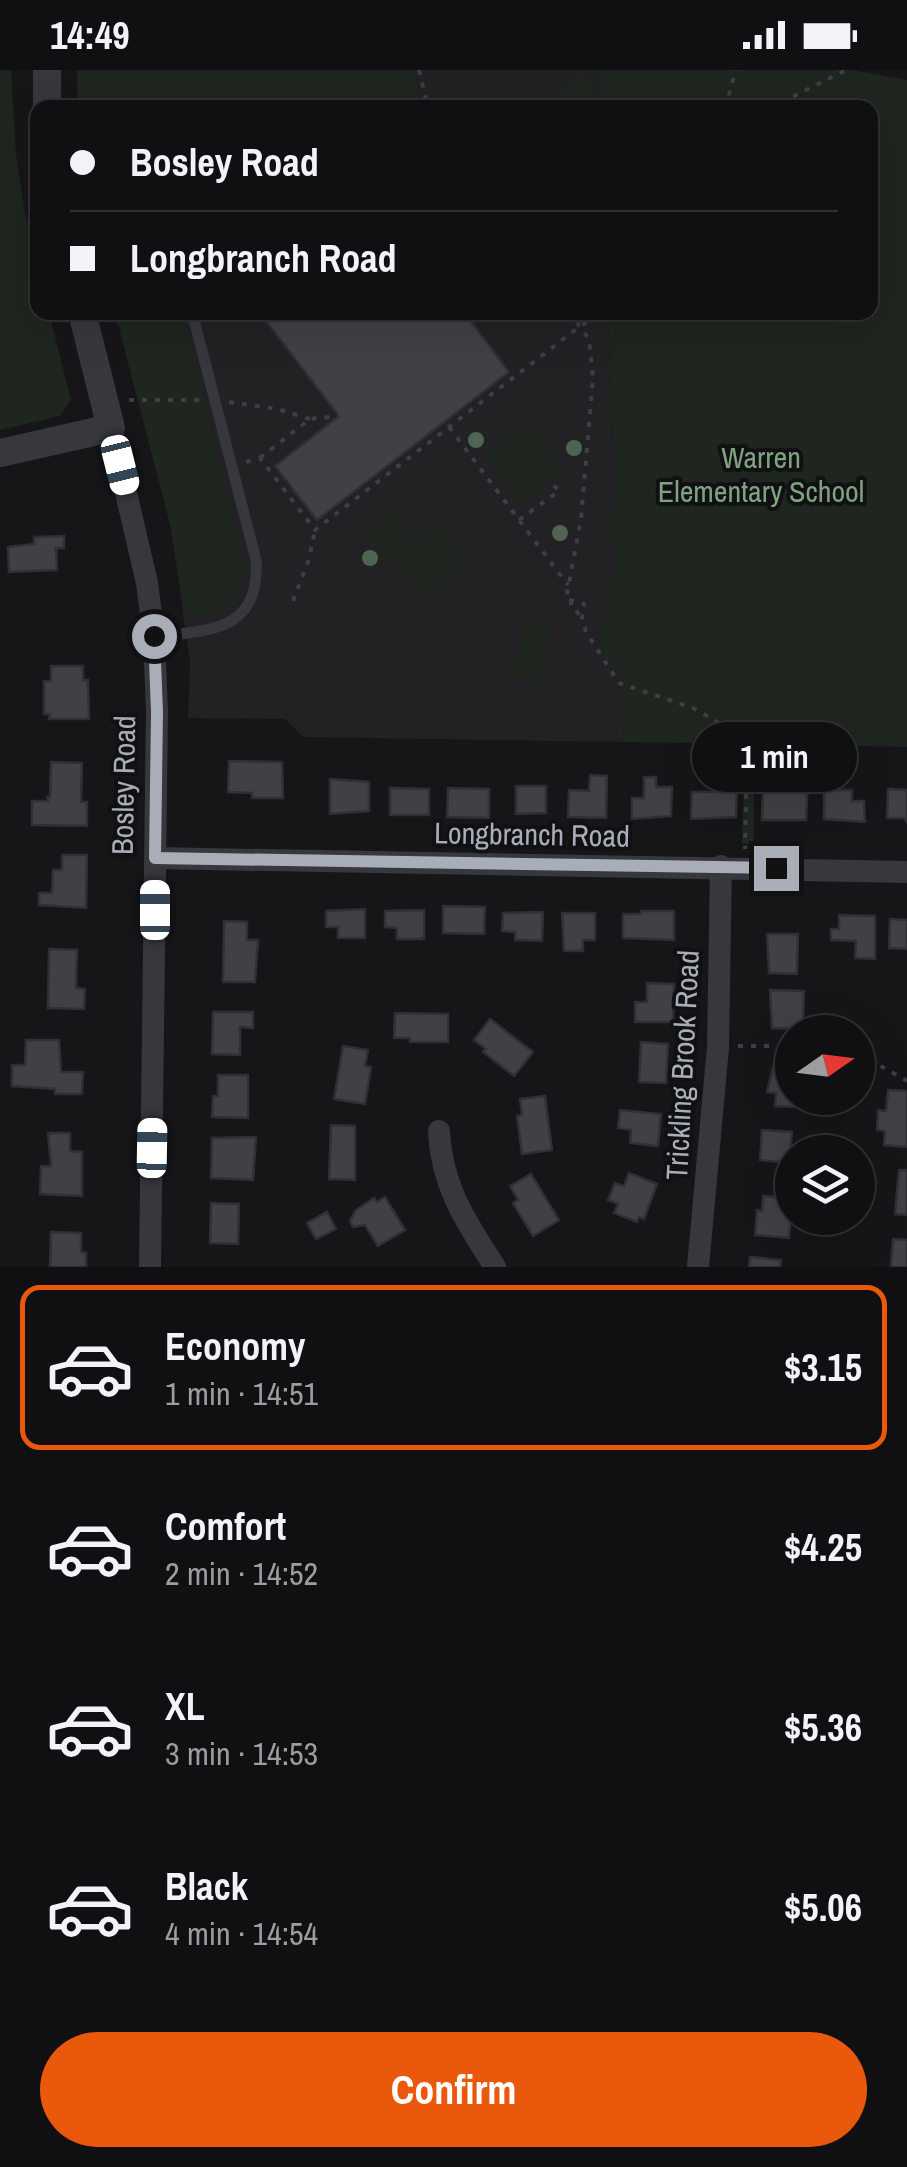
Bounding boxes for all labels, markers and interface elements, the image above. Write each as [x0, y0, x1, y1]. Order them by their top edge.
text: 14:49 [50, 10, 130, 61]
text: Bosley Road [130, 137, 319, 188]
text: Longbranch Road [130, 233, 397, 284]
car [98, 432, 142, 498]
park label: Warren Elementary School [658, 437, 864, 511]
route start [132, 614, 177, 659]
street label: Bosley Road [102, 715, 144, 855]
callout: 1 min [694, 723, 858, 793]
text: 1 min [740, 735, 809, 778]
street label: Longbranch Road [434, 812, 630, 856]
route end [754, 846, 799, 891]
car [140, 880, 170, 940]
street label: Trickling Brook Road [656, 949, 708, 1181]
north arrow [775, 1015, 875, 1115]
map controls [775, 1015, 875, 1235]
car [136, 1118, 168, 1178]
button: layers [775, 1135, 875, 1235]
text: Economy [165, 1321, 305, 1372]
icon: car [45, 1323, 135, 1413]
text: $3.15 [784, 1342, 862, 1393]
text: 1 min · 14:51 [165, 1372, 318, 1415]
text: Comfort [165, 1501, 286, 1552]
icon: car [45, 1503, 135, 1593]
text: $4.25 [784, 1522, 862, 1573]
text: 2 min · 14:52 [165, 1552, 318, 1595]
text: XL [165, 1681, 205, 1732]
icon: car [45, 1683, 135, 1773]
text: $5.36 [784, 1702, 862, 1753]
text: 3 min · 14:53 [165, 1732, 318, 1775]
text: Black [165, 1861, 248, 1912]
icon: car [45, 1863, 135, 1953]
text: $5.06 [784, 1882, 862, 1933]
text: 4 min · 14:54 [165, 1912, 318, 1955]
button: Confirm [40, 2032, 867, 2147]

